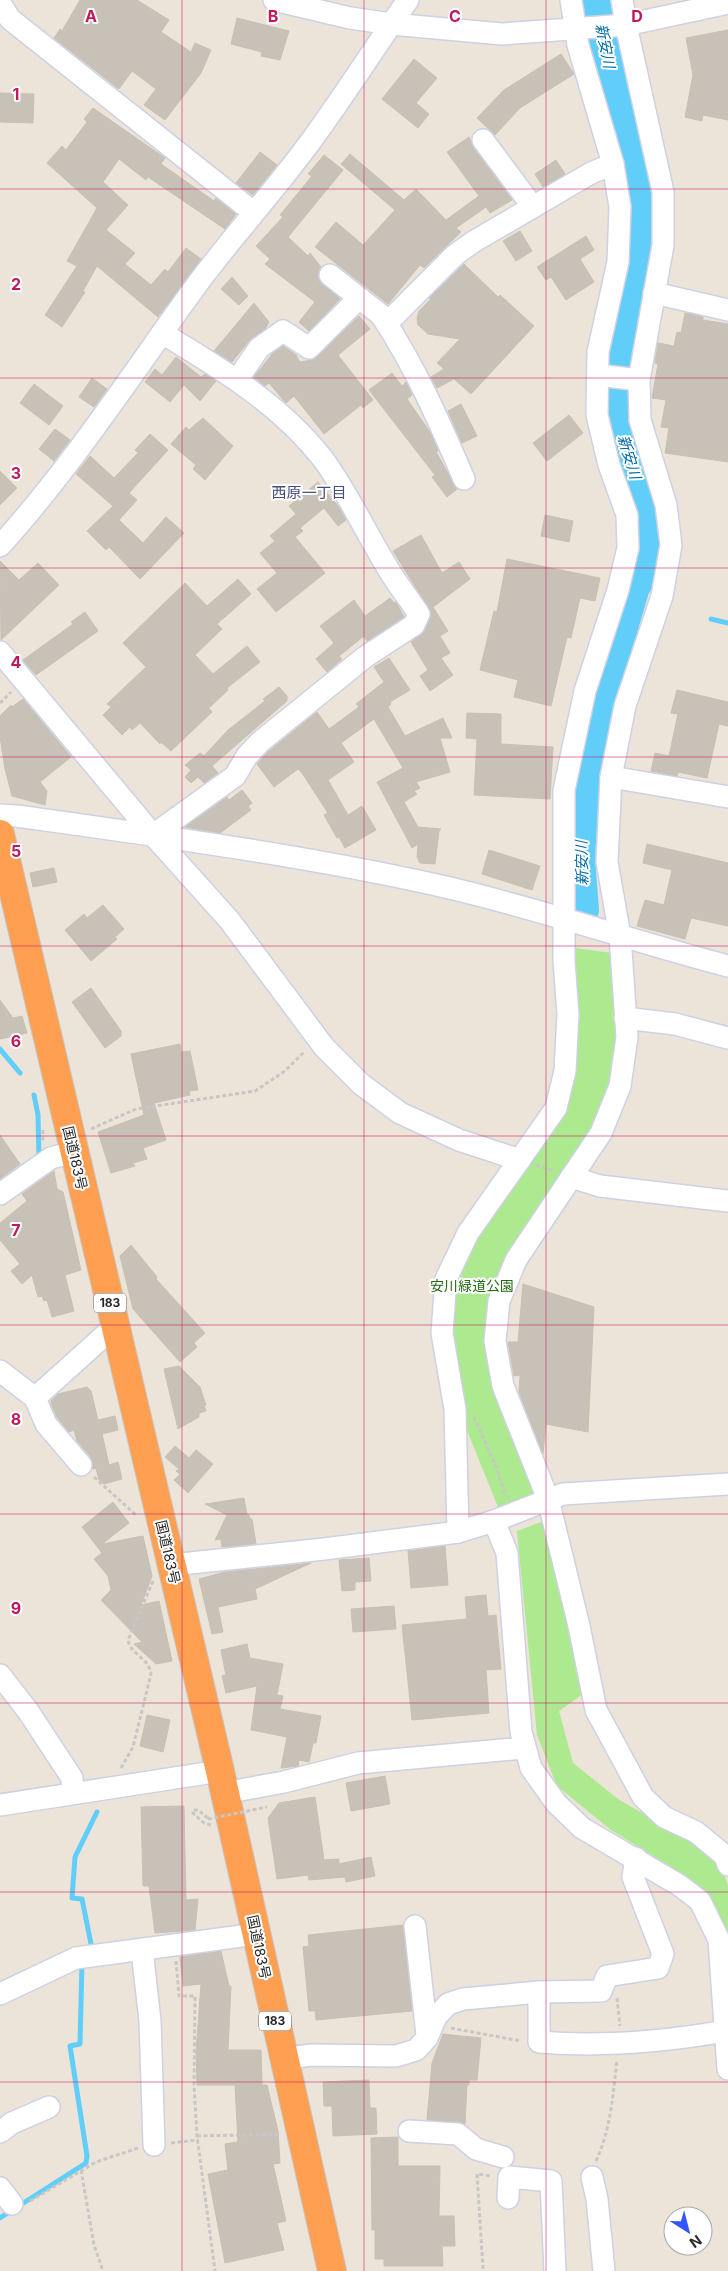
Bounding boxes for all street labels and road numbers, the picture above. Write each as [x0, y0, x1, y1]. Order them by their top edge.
street label: 国道183号 [60, 1124, 91, 1191]
road number: 183 [94, 1294, 126, 1312]
street label: 国道183号 [153, 1518, 184, 1585]
street label: 国道183号 [244, 1913, 275, 1980]
road number: 183 [259, 2012, 291, 2030]

